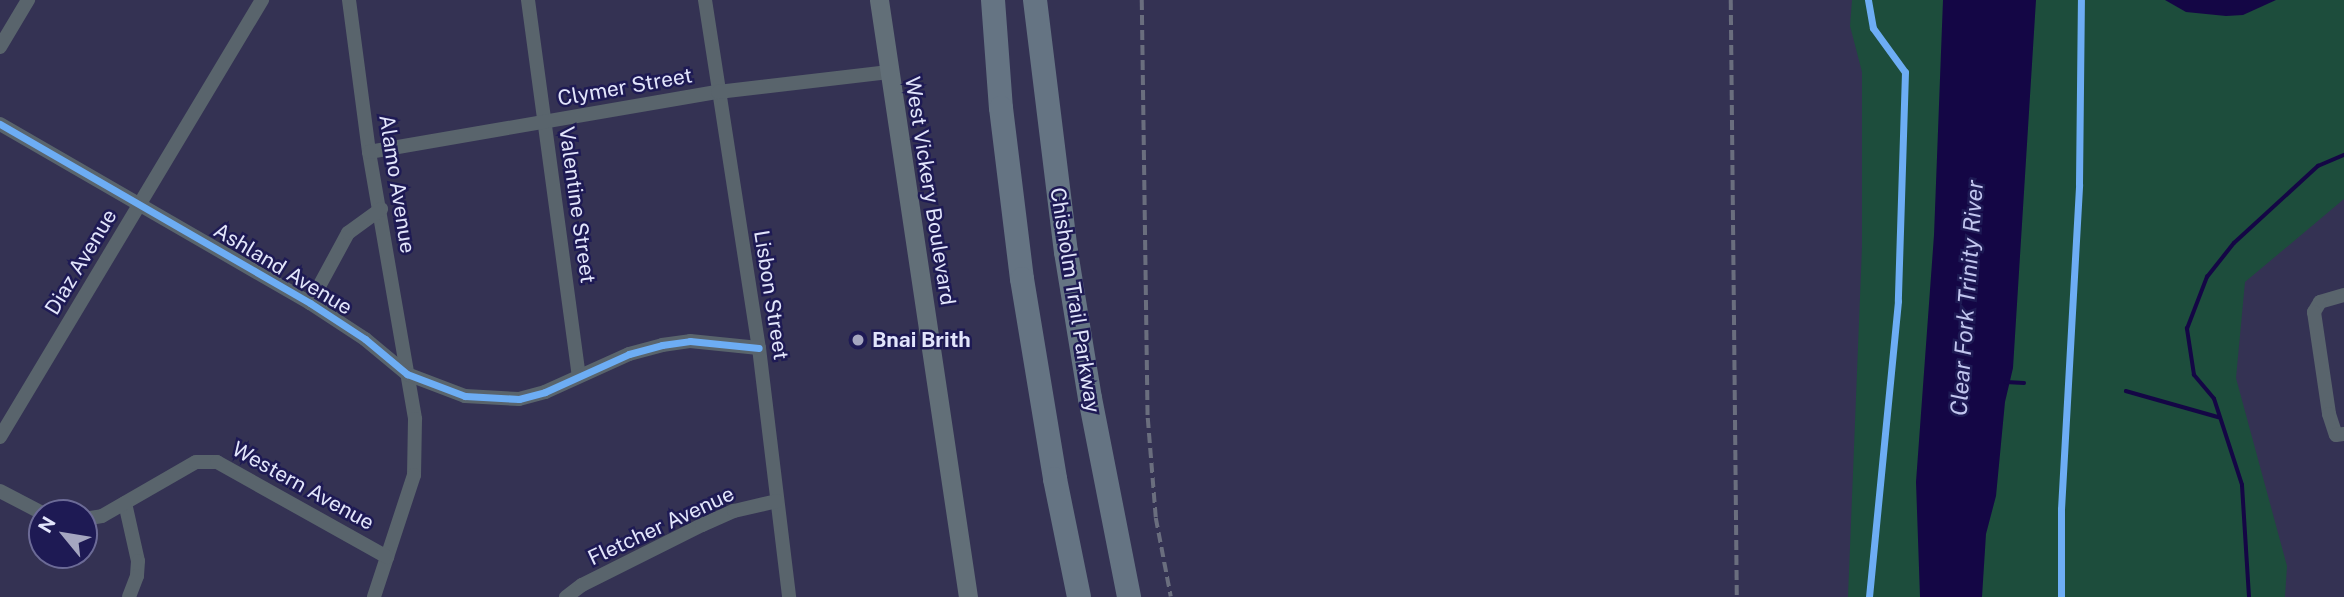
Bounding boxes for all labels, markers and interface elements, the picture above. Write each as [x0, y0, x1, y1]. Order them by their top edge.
street label: Clymer Street [556, 63, 694, 111]
street label: West Vickery Boulevard [899, 75, 961, 307]
street label: Alamo Avenue [374, 113, 420, 255]
street label: Valentine Street [554, 125, 600, 285]
water label: Clear Fork Trinity River [1945, 179, 1989, 417]
street label: Chisholm Trail Parkway [1045, 186, 1105, 414]
street label: Diaz Avenue [40, 205, 122, 319]
street label: Ashland Avenue [209, 218, 357, 320]
street label: Lisbon Street [748, 228, 794, 362]
place label: Bnai Brith [872, 327, 971, 353]
marker: Bnai Brith [850, 332, 866, 348]
street label: Western Avenue [228, 437, 378, 535]
street label: Fletcher Avenue [584, 481, 738, 571]
north arrow [28, 499, 98, 569]
text: N [33, 513, 60, 536]

